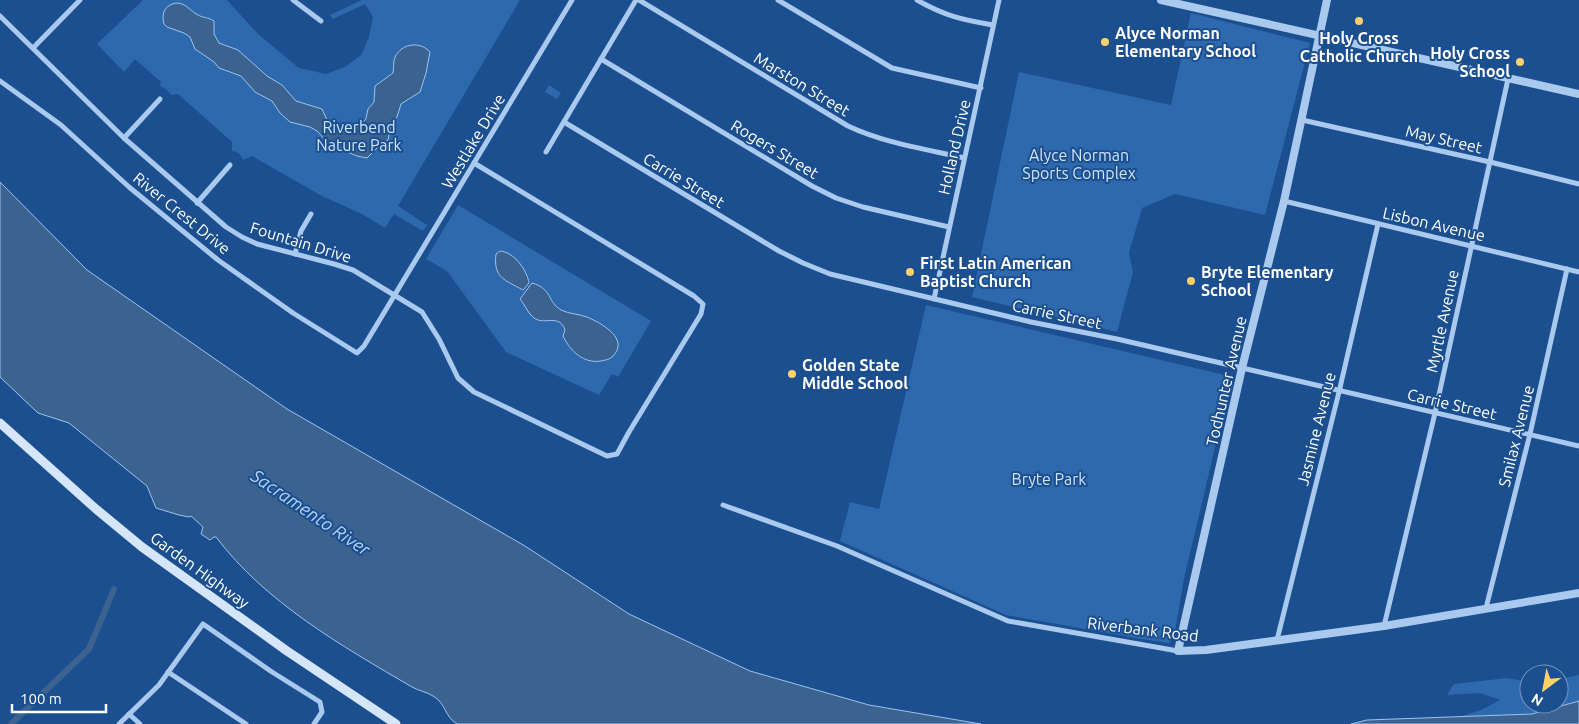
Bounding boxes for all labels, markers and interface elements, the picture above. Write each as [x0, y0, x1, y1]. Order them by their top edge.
marker: Holy Cross Catholic Church [1353, 15, 1365, 27]
place label: Alyce Norman Elementary School [1115, 24, 1256, 60]
place label: Holy Cross Catholic Church [1300, 29, 1418, 65]
marker: Alyce Norman Elementary School [1099, 36, 1111, 48]
place label: Holy Cross School [1430, 44, 1510, 80]
street label: Marston Street [751, 48, 854, 120]
marker: Holy Cross School [1514, 56, 1526, 68]
street label: Westlake Drive [438, 90, 508, 192]
street label: Holland Drive [934, 98, 974, 196]
street label: Rogers Street [728, 116, 823, 182]
park label: Riverbend Nature Park [316, 118, 402, 154]
street label: May Street [1404, 121, 1485, 157]
park label: Alyce Norman Sports Complex [1022, 146, 1136, 182]
street label: Carrie Street [640, 149, 728, 212]
street label: River Crest Drive [130, 168, 234, 258]
street label: Lisbon Avenue [1381, 203, 1487, 245]
street label: Fountain Drive [248, 218, 354, 266]
place label: First Latin American Baptist Church [920, 254, 1071, 290]
place label: Bryte Elementary School [1201, 263, 1334, 299]
marker: First Latin American Baptist Church [904, 266, 916, 278]
street label: Myrtle Avenue [1422, 268, 1462, 374]
marker: Bryte Elementary School [1185, 275, 1197, 287]
street label: Carrie Street [1011, 296, 1104, 332]
street label: Todhunter Avenue [1202, 314, 1250, 448]
place label: Golden State Middle School [802, 356, 908, 392]
marker: Golden State Middle School [786, 368, 798, 380]
street label: Jasmine Avenue [1293, 370, 1339, 488]
street label: Smilax Avenue [1495, 383, 1537, 489]
street label: Carrie Street [1406, 385, 1499, 423]
water label: Sacramento River [247, 464, 375, 560]
park label: Bryte Park [1012, 470, 1086, 488]
street label: Garden Highway [147, 528, 253, 612]
street label: Riverbank Road [1086, 613, 1200, 645]
north arrow [1519, 664, 1569, 714]
scale bar [12, 682, 106, 714]
text: 100 m [20, 690, 62, 707]
text: N [1528, 690, 1546, 710]

